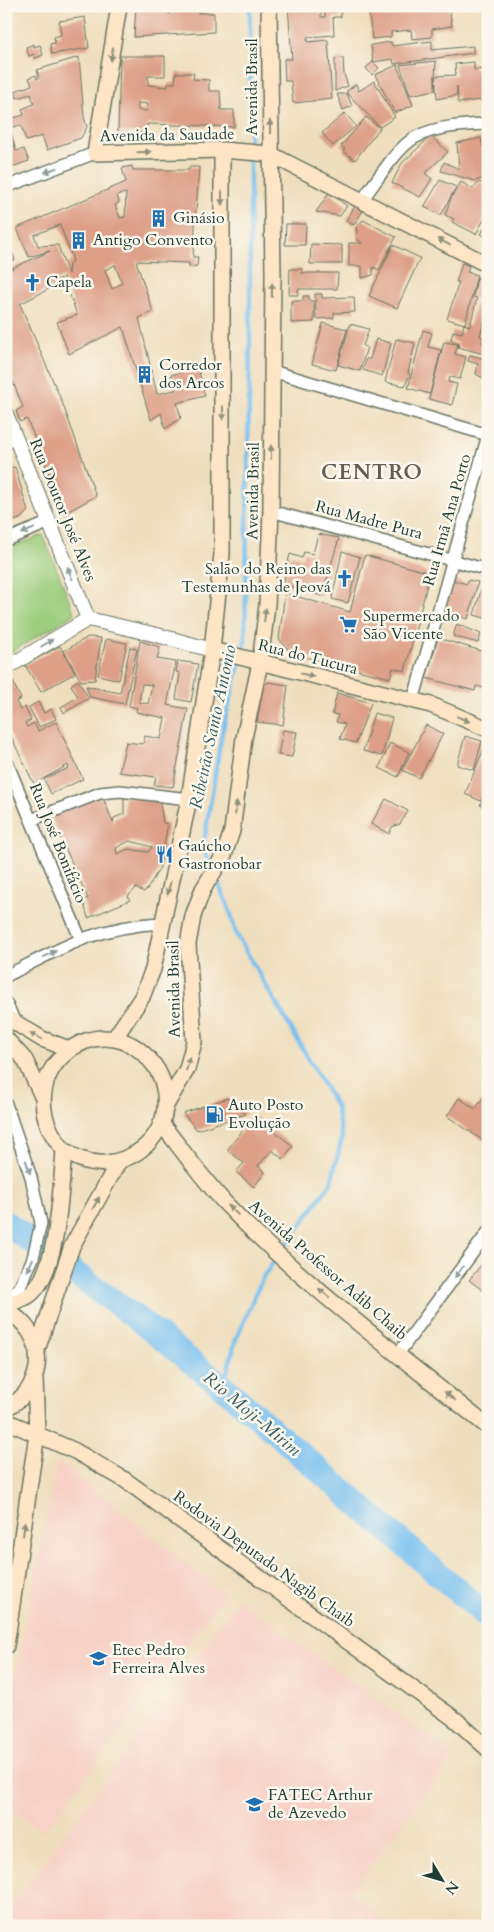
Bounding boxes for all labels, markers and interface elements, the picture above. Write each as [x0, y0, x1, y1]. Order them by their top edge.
street label: Avenida Brasil [241, 38, 263, 136]
one-way arrow [108, 47, 116, 63]
one-way arrow [266, 119, 274, 135]
street label: Avenida da Saudade [99, 123, 235, 147]
one-way arrow [136, 148, 152, 156]
one-way arrow [43, 166, 58, 174]
one-way arrow [218, 191, 226, 207]
place label: Ginásio [173, 207, 225, 229]
building icon: Ginásio [149, 208, 169, 228]
place label: Antigo Convento [93, 229, 213, 251]
building icon: Antigo Convento [69, 230, 89, 250]
one-way arrow [437, 238, 452, 246]
place label: Capela [46, 271, 92, 293]
church icon: Capela [22, 272, 42, 292]
one-way arrow [269, 282, 277, 298]
place label: Corredor dos Arcos [159, 354, 224, 394]
building icon: Corredor dos Arcos [135, 364, 155, 384]
one-way arrow [219, 406, 227, 422]
street label: Rua Doutor José Alves [24, 435, 102, 585]
street label: Avenida Brasil [241, 442, 265, 540]
one-way arrow [267, 444, 275, 460]
street label: Rua Irmã Ana Porto [418, 451, 476, 589]
district label: CENTRO [321, 458, 423, 487]
street label: Rua Madre Pura [313, 495, 425, 545]
one-way arrow [21, 527, 35, 535]
place label: Salão do Reino das Testemunhas de Jeová [181, 558, 331, 598]
one-way arrow [66, 565, 74, 580]
church icon: Salão do Reino das Testemunhas de Jeová [335, 568, 355, 588]
place label: Supermercado São Vicente [363, 605, 460, 645]
one-way arrow [262, 606, 270, 622]
supermarket icon: Supermercado São Vicente [339, 615, 359, 635]
street label: Rua do Tucura [256, 634, 360, 680]
one-way arrow [40, 639, 53, 648]
water label: Ribeirão Santo Antonio [183, 642, 243, 812]
one-way arrow [299, 671, 314, 679]
one-way arrow [456, 715, 470, 723]
street label: Rua José Bonifácio [24, 780, 92, 907]
one-way arrow [232, 800, 240, 816]
place label: Gaúcho Gastronobar [178, 835, 262, 875]
restaurant icon: Gaúcho Gastronobar [154, 845, 174, 865]
one-way arrow [165, 880, 173, 895]
street label: Avenida Brasil [162, 940, 186, 1038]
one-way arrow [42, 950, 57, 958]
one-way arrow [29, 1032, 43, 1040]
one-way arrow [184, 1057, 192, 1072]
place label: Auto Posto Evolução [228, 1094, 304, 1134]
fuel station icon: Auto Posto Evolução [204, 1104, 224, 1124]
one-way arrow [24, 1160, 32, 1175]
street label: Avenida Professor Adib Chaib [244, 1195, 412, 1345]
one-way arrow [91, 1197, 100, 1210]
one-way arrow [227, 1204, 239, 1216]
one-way arrow [26, 1258, 34, 1272]
one-way arrow [454, 1265, 464, 1279]
one-way arrow [318, 1287, 331, 1298]
water label: Rio Moji-Mirim [198, 1366, 306, 1463]
one-way arrow [444, 1390, 457, 1401]
street label: Rodovia Deputado Nagib Chaib [169, 1486, 359, 1632]
one-way arrow [21, 1520, 29, 1536]
place label: Etec Pedro Ferreira Alves [112, 1639, 205, 1679]
school or university icon: Etec Pedro Ferreira Alves [88, 1649, 108, 1669]
place label: FATEC Arthur de Azevedo [268, 1784, 372, 1824]
school or university icon: FATEC Arthur de Azevedo [244, 1794, 264, 1814]
north arrow [416, 1854, 466, 1904]
text: N [441, 1877, 463, 1898]

